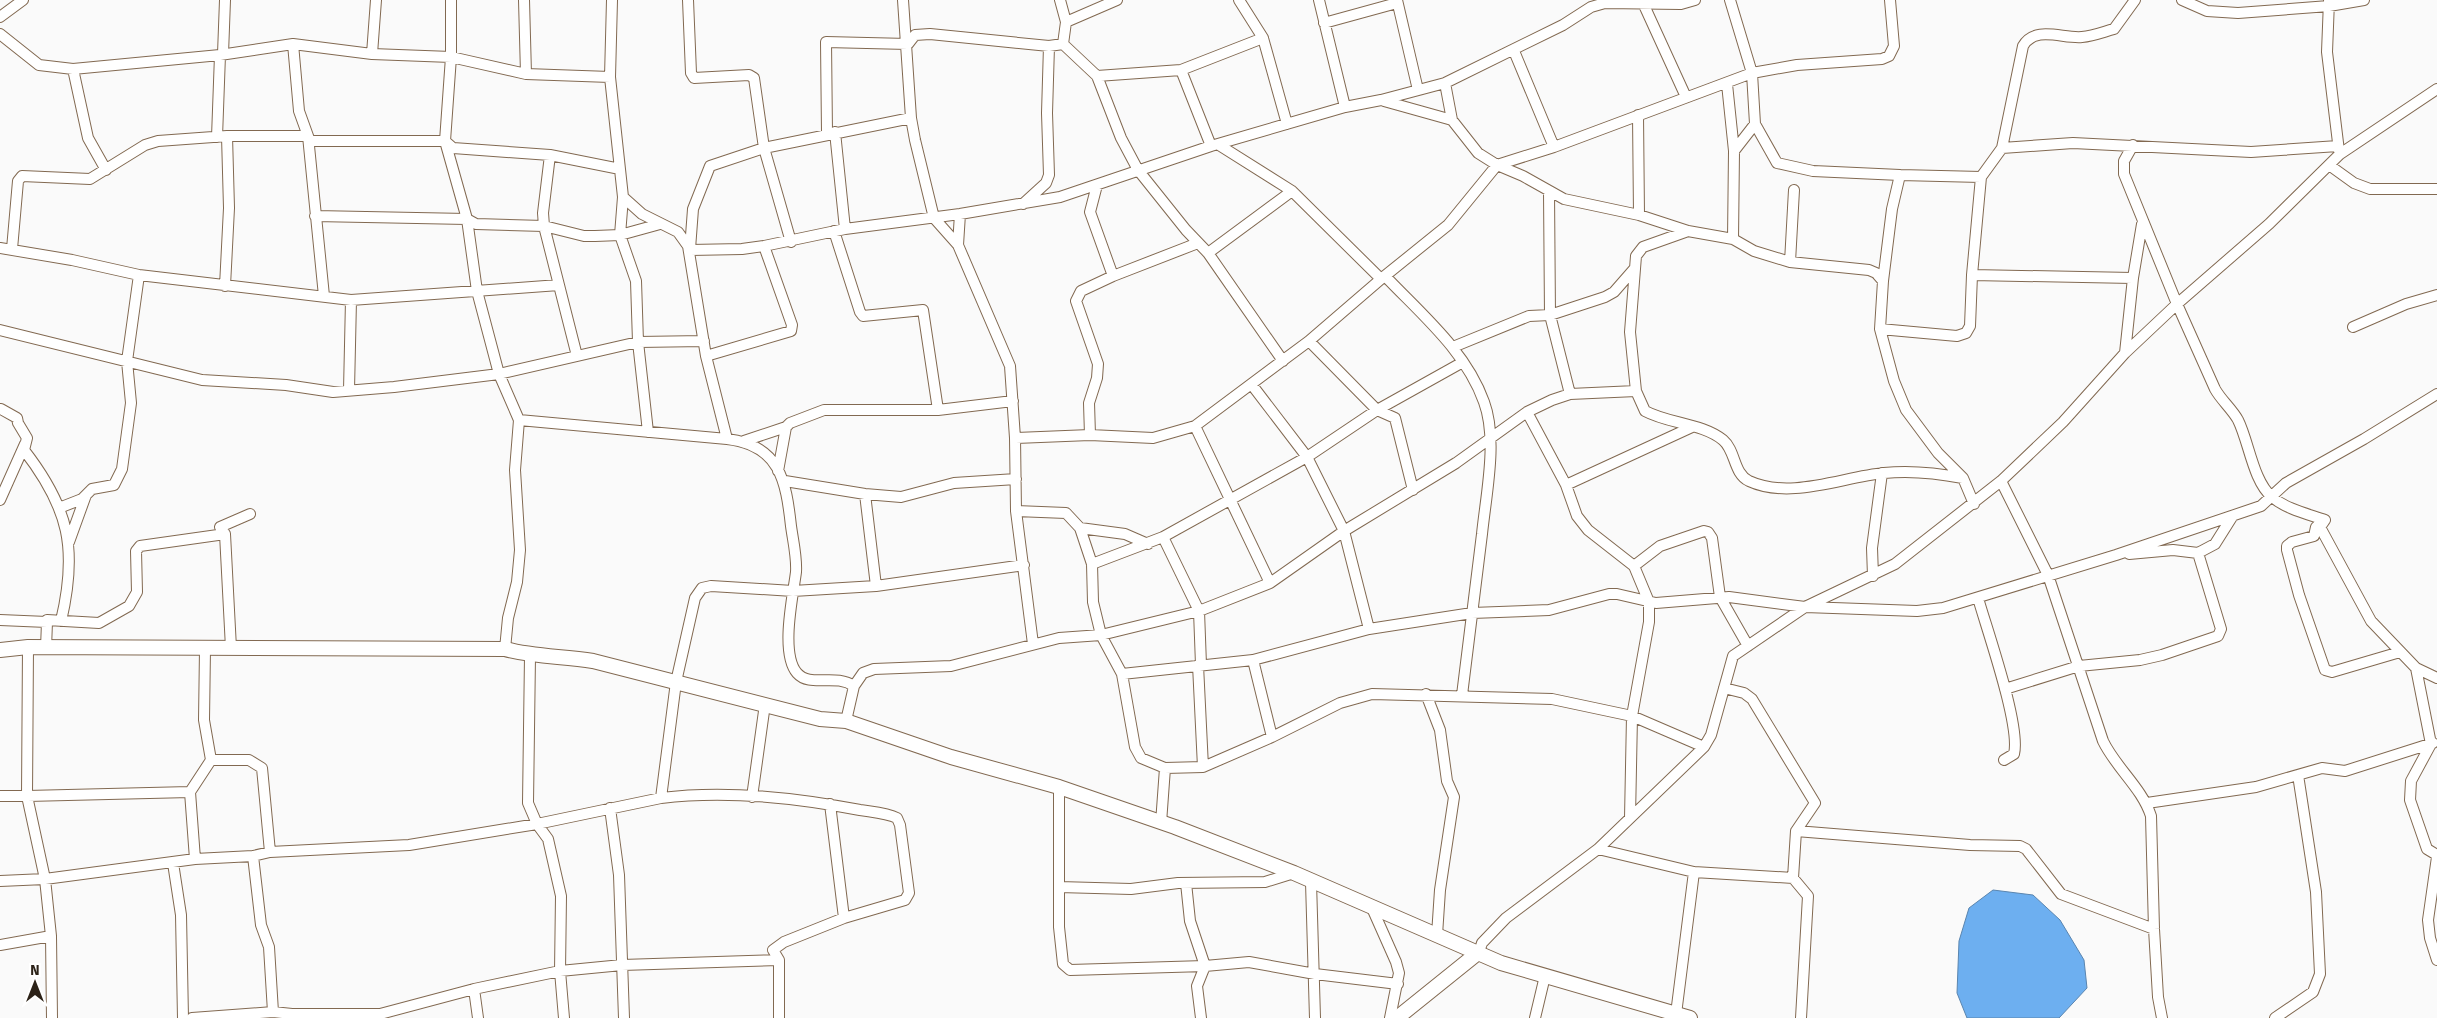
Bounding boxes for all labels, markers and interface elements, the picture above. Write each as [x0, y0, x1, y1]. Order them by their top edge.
north arrow [10, 958, 60, 1008]
text: N [30, 962, 40, 979]

